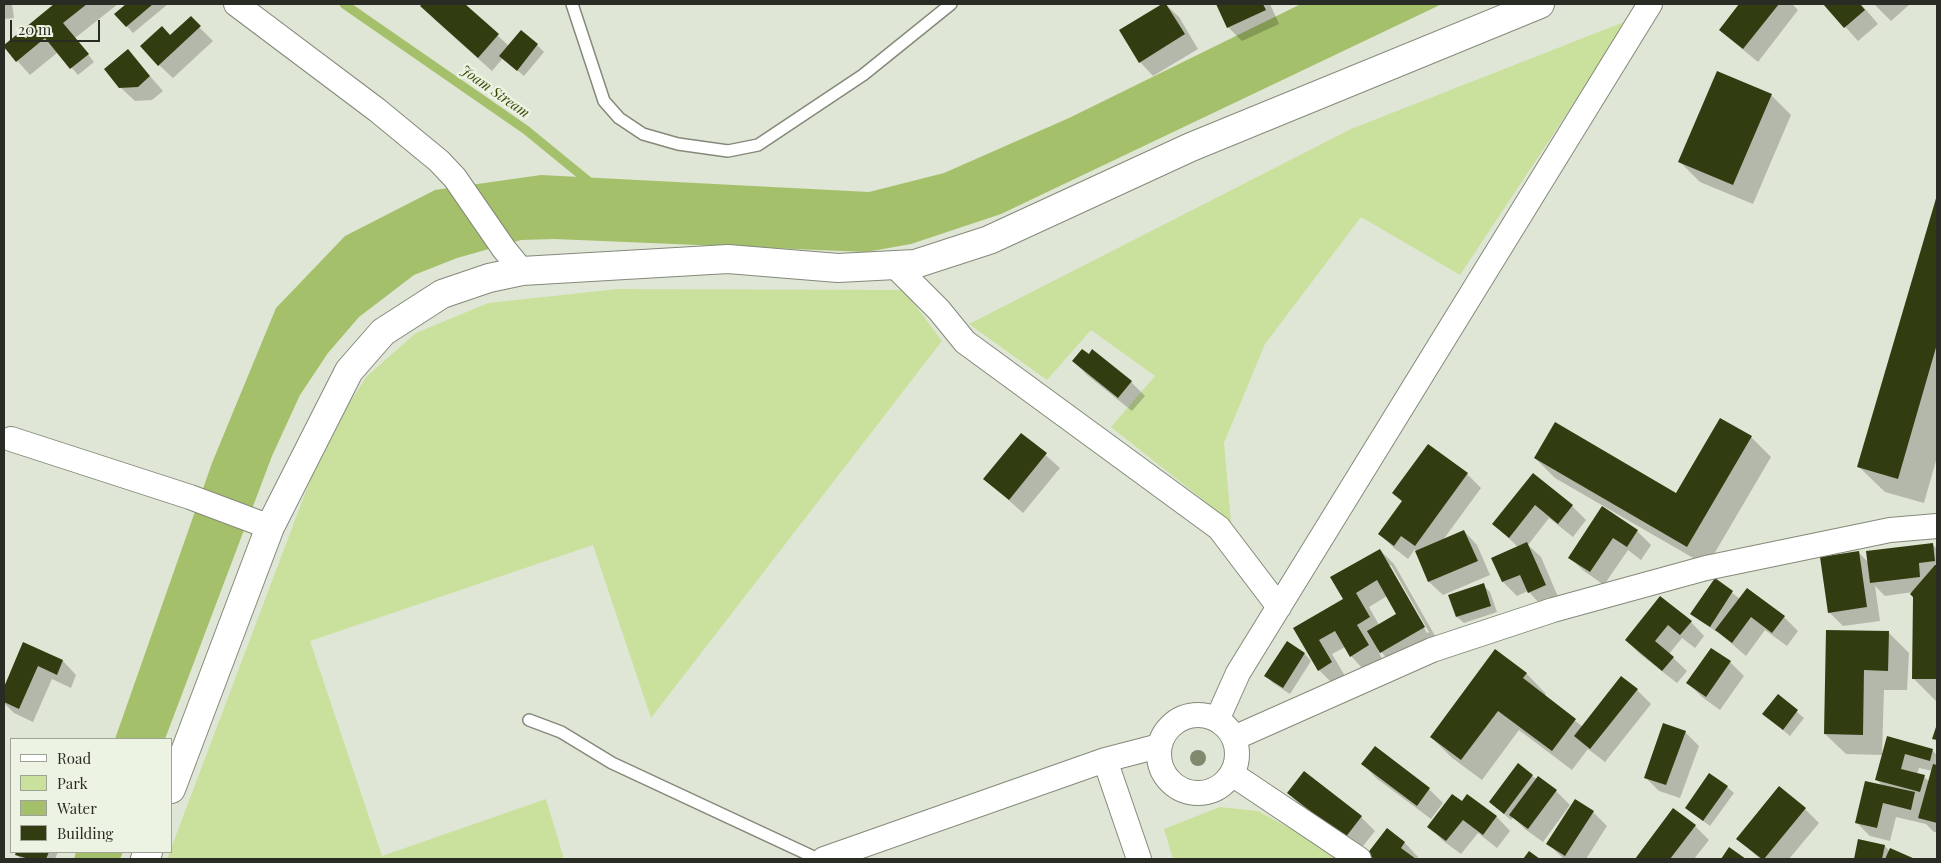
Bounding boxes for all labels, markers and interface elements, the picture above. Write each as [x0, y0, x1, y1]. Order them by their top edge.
scale bar [12, 10, 102, 42]
text: 20 m [18, 19, 51, 39]
water label: Joam Stream [457, 62, 533, 122]
legend [10, 738, 172, 853]
text: Road [57, 748, 91, 768]
text: Park [57, 773, 88, 793]
text: Water [57, 798, 97, 818]
text: Building [57, 823, 113, 843]

